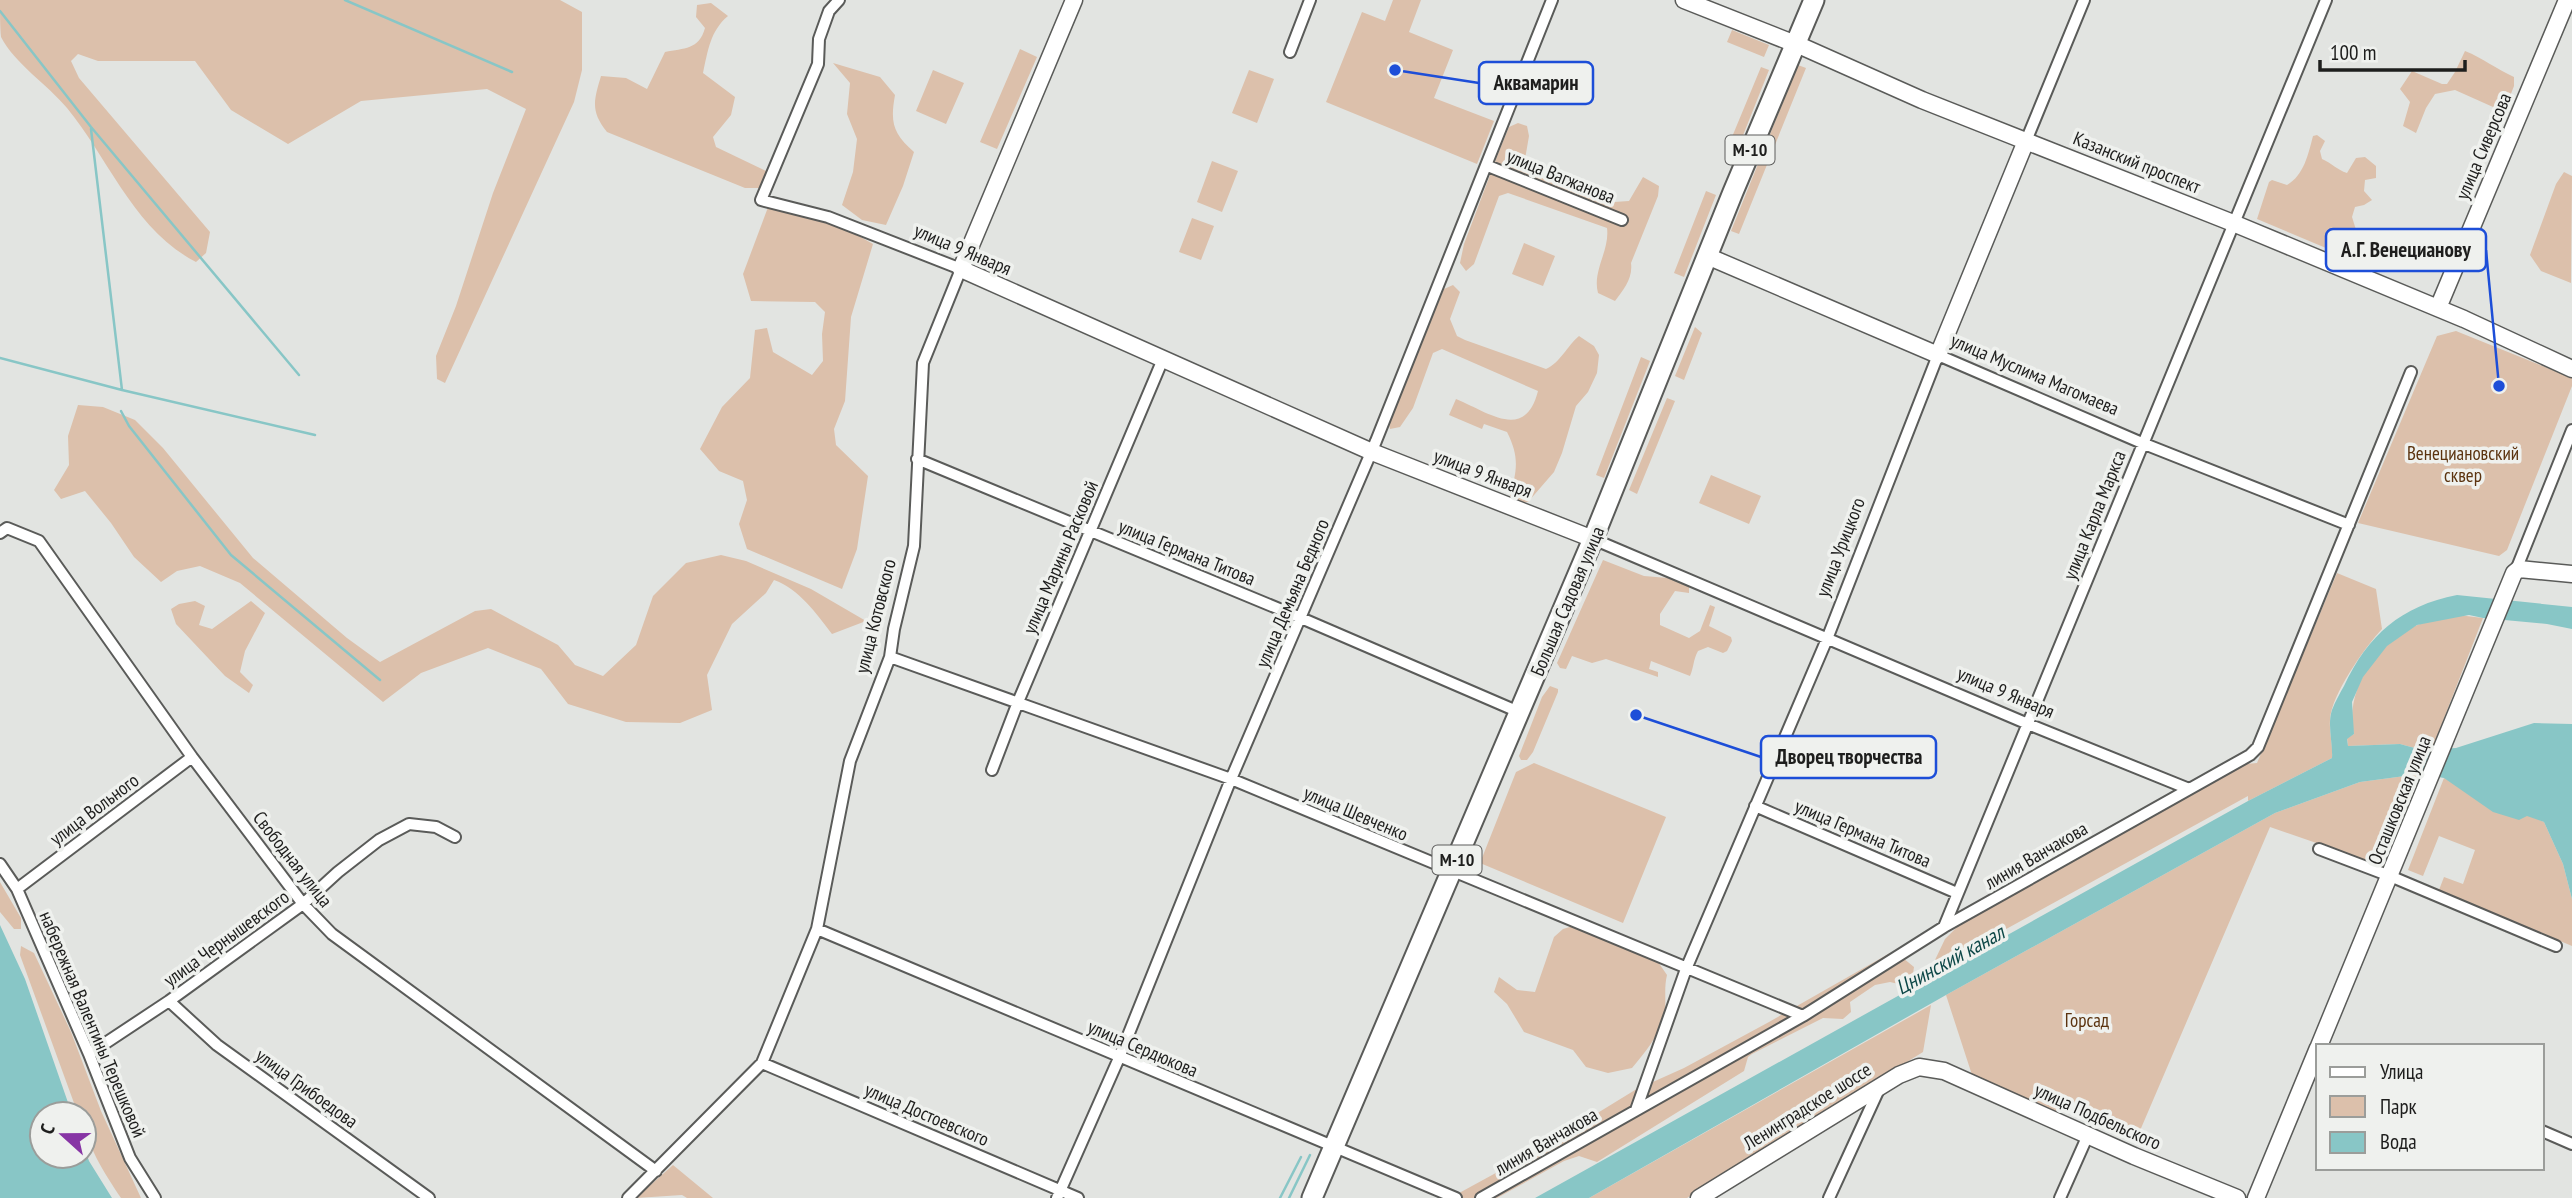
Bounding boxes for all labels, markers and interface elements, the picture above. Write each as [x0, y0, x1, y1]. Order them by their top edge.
scale bar [2320, 28, 2465, 72]
text: 100 m [2330, 39, 2376, 66]
callout: Аквамарин [1479, 62, 1593, 104]
text: Аквамарин [1492, 69, 1579, 96]
street label: улица Сиверсова [2450, 89, 2516, 203]
street label: Казанский проспект [2070, 126, 2205, 199]
road number: М-10 [1726, 135, 1774, 164]
street label: улица Вагжанова [1503, 143, 1619, 209]
street label: улица 9 Января [911, 218, 1015, 280]
callout: А.Г. Венецианову [2326, 229, 2486, 271]
text: А.Г. Венецианову [2340, 236, 2472, 263]
street label: улица Муслима Магомаева [1947, 328, 2123, 420]
park label: Венециановский сквер [2407, 441, 2519, 487]
street label: улица 9 Января [1430, 443, 1536, 503]
street label: улица Карла Маркса [2057, 447, 2131, 583]
street label: улица Марины Расковой [1017, 477, 1103, 637]
street label: улица Урицкого [1810, 494, 1870, 600]
street label: улица Германа Титова [1115, 514, 1259, 590]
street label: улица Демьяна Бедного [1250, 515, 1334, 671]
street label: Большая Садовая улица [1525, 523, 1609, 679]
street label: улица Котовского [849, 556, 901, 676]
street label: улица 9 Января [1954, 661, 2058, 723]
street label: Осташковская улица [2362, 732, 2436, 868]
callout: Дворец творчества [1761, 736, 1936, 778]
text: Дворец творчества [1776, 743, 1923, 770]
street label: улица Вольного [45, 768, 143, 850]
street label: улица Шевченко [1300, 780, 1412, 846]
street label: улица Германа Титова [1791, 794, 1935, 872]
street label: Свободная улица [248, 806, 338, 912]
street label: линия Ванчакова [1979, 816, 2092, 895]
road number: М-10 [1432, 846, 1482, 874]
street label: улица Чернышевского [159, 884, 293, 992]
street label: набережная Валентины Терешковой [34, 907, 152, 1141]
water label: Цнинский канал [1891, 918, 2010, 1000]
park label: Горсад [2065, 1008, 2110, 1032]
street label: улица Сердюкова [1084, 1014, 1202, 1082]
street label: улица Грибоедова [251, 1043, 363, 1133]
legend [2316, 1044, 2544, 1170]
street label: Ленинградское шоссе [1738, 1057, 1876, 1155]
text: Улица [2380, 1058, 2423, 1085]
street label: улица Достоевского [861, 1077, 993, 1151]
street label: улица Подбельского [2031, 1077, 2165, 1155]
text: Парк [2380, 1093, 2417, 1120]
north arrow [28, 1100, 98, 1170]
street label: линия Ванчакова [1489, 1102, 1602, 1181]
text: С [34, 1120, 60, 1137]
text: Вода [2380, 1128, 2417, 1155]

